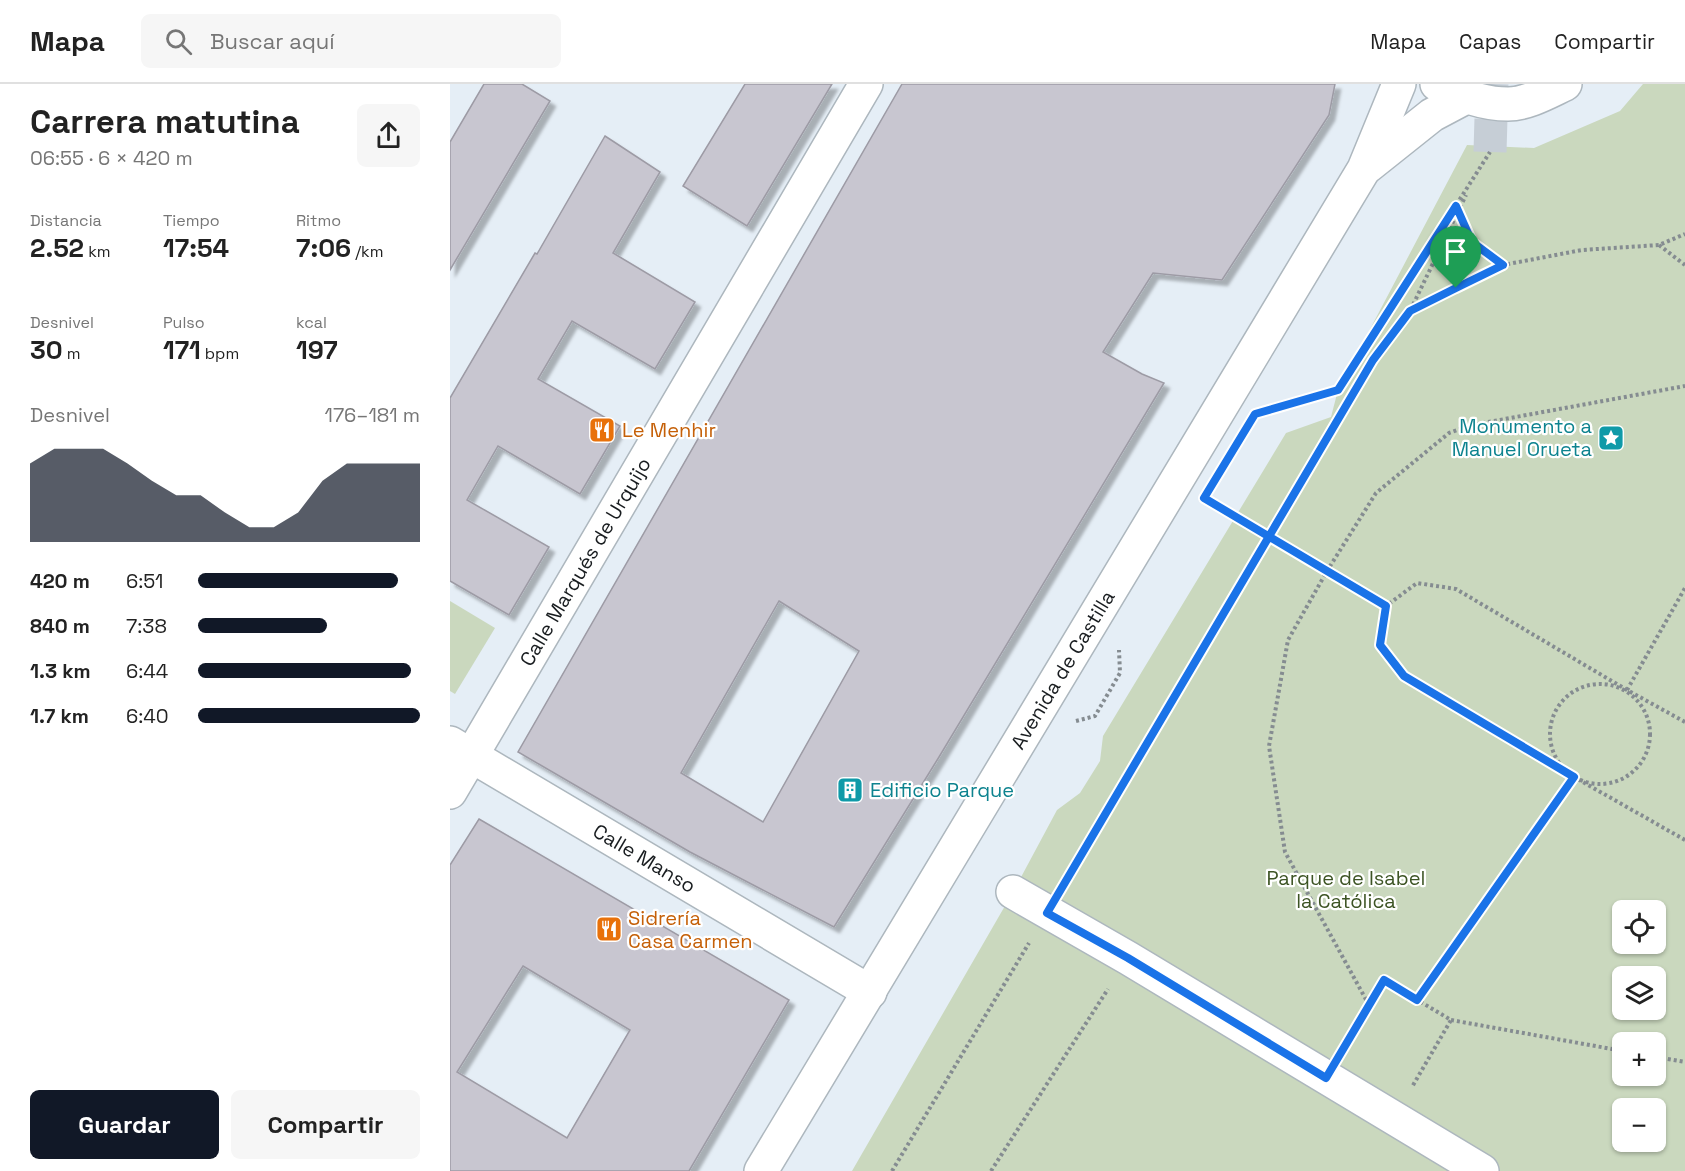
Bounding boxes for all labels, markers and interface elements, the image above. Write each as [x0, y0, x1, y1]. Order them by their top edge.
search box [141, 14, 561, 68]
text: Mapa [30, 23, 105, 59]
icon: search [162, 25, 195, 58]
text: Buscar aquí [210, 27, 335, 55]
text: Mapa [1370, 28, 1426, 55]
text: Capas [1459, 28, 1521, 55]
text: Compartir [1554, 28, 1655, 55]
text: Carrera matutina [30, 101, 300, 143]
button: share [357, 104, 420, 167]
text: 06:55 · 6 × 420 m [30, 145, 193, 171]
text: Distancia [30, 210, 102, 231]
text: Tiempo [163, 210, 220, 231]
text: Ritmo [296, 210, 341, 231]
pin [1430, 226, 1481, 288]
text: 2.52 [30, 231, 84, 265]
text: 17:54 [163, 231, 229, 265]
text: 7:06 [296, 231, 351, 265]
icon: arrive [1439, 235, 1472, 268]
text: km [84, 241, 111, 262]
text: /km [351, 241, 383, 262]
text: Desnivel [30, 312, 94, 333]
text: Pulso [163, 312, 205, 333]
text: kcal [296, 312, 327, 333]
text: 30 [30, 333, 63, 367]
text: 171 [163, 333, 201, 367]
text: 197 [296, 333, 338, 367]
text: m [63, 343, 81, 364]
text: bpm [201, 343, 239, 364]
text: Desnivel [30, 402, 110, 428]
text: 176–181 m [325, 402, 420, 428]
place label: Monumento a Manuel Orueta [1452, 413, 1592, 462]
restaurant icon: Le Menhir [587, 415, 617, 445]
place label: Le Menhir [622, 417, 716, 443]
place icon: Monumento a Manuel Orueta [1596, 423, 1626, 453]
street label: Calle Marqués de Urquijo [514, 453, 657, 671]
text: 420 m [30, 568, 90, 594]
text: 6:51 [126, 568, 163, 594]
street label: Avenida de Castilla [1005, 585, 1120, 754]
text: 840 m [30, 613, 90, 639]
text: 7:38 [126, 613, 167, 639]
text: 1.3 km [30, 658, 91, 684]
text: 6:44 [126, 658, 168, 684]
text: 1.7 km [30, 703, 89, 729]
text: 6:40 [126, 703, 169, 729]
building icon: Edificio Parque [835, 775, 865, 805]
place label: Edificio Parque [870, 777, 1014, 803]
street label: Calle Manso [588, 818, 701, 899]
park label: Parque de Isabel la Católica [1267, 865, 1425, 914]
map controls [1612, 900, 1666, 1152]
button: locate [1612, 900, 1666, 954]
place label: Sidrería Casa Carmen [628, 905, 753, 954]
restaurant icon: Sidrería Casa Carmen [594, 914, 624, 944]
button: layers [1612, 966, 1666, 1020]
button: + [1612, 1032, 1666, 1086]
button: Guardar [30, 1090, 219, 1159]
button: Compartir [231, 1090, 420, 1159]
button: − [1612, 1098, 1666, 1152]

